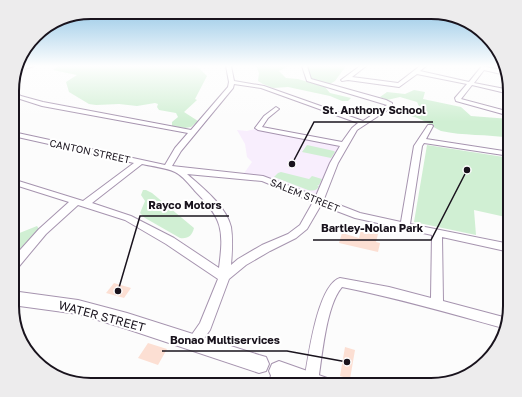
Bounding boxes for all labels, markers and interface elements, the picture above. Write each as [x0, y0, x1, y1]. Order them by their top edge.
callout: St. Anthony School [314, 99, 433, 122]
text: St. Anthony School [322, 103, 426, 116]
street label: CANTON STREET [49, 137, 131, 165]
street label: SALEM STREET [269, 176, 341, 214]
callout: Rayco Motors [140, 193, 229, 216]
text: Rayco Motors [148, 198, 222, 211]
callout: Bartley-Nolan Park [313, 217, 431, 240]
text: Bartley-Nolan Park [321, 221, 424, 234]
street label: WATER STREET [57, 297, 148, 335]
callout: Bonao Multiservices [162, 328, 287, 351]
text: Bonao Multiservices [170, 333, 280, 346]

